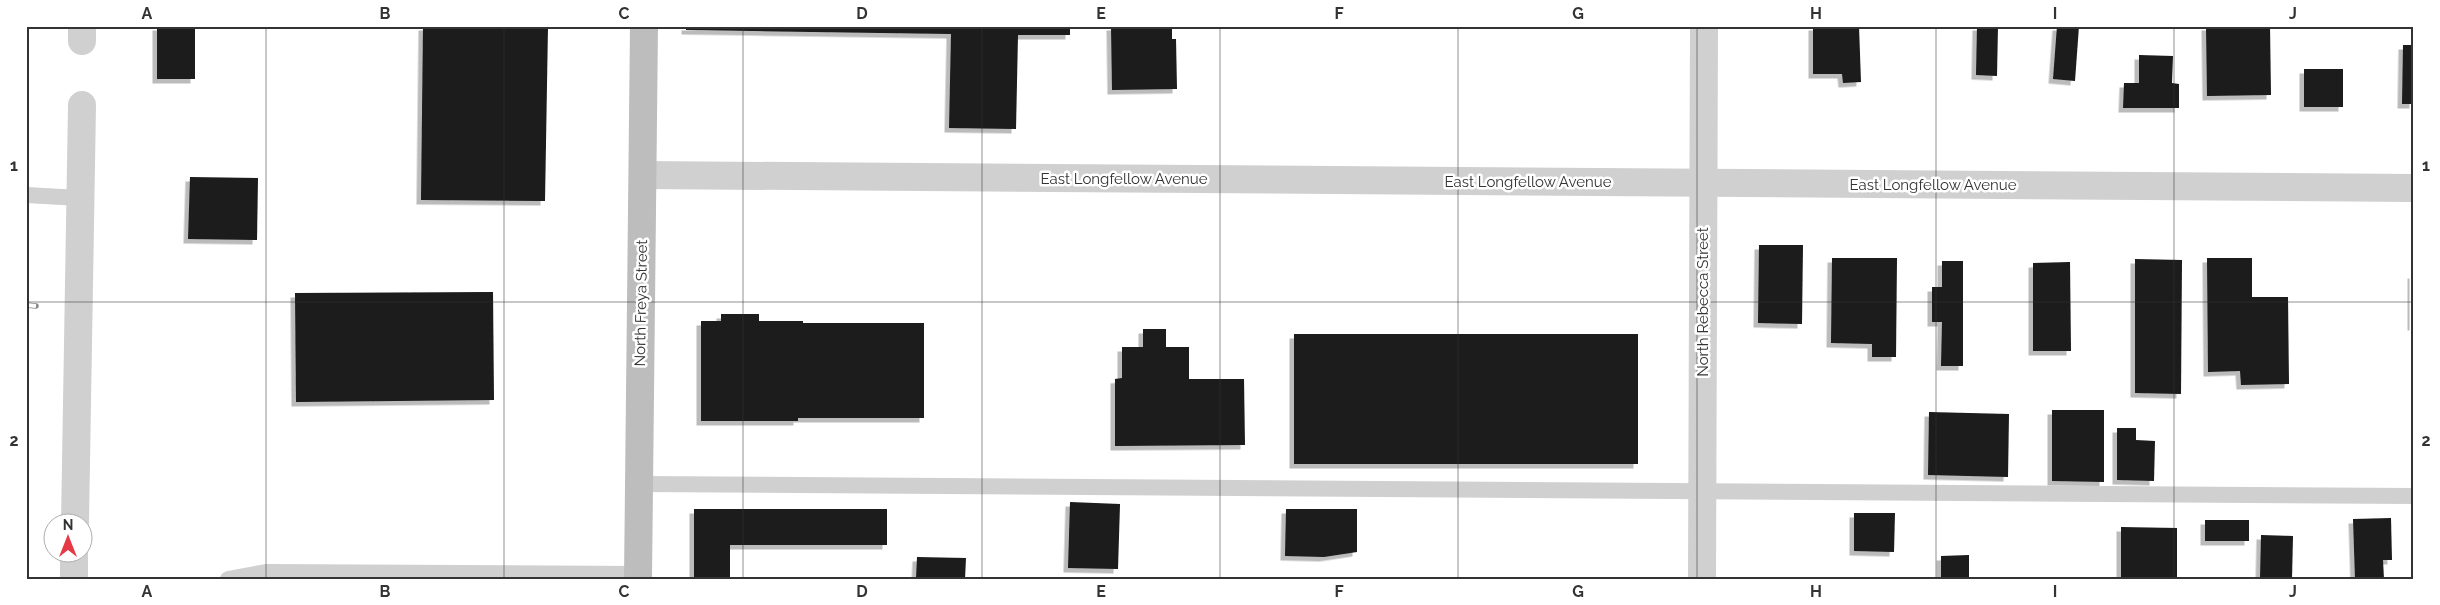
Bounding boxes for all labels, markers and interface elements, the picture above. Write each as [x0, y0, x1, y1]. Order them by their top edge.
text: A [142, 4, 153, 23]
text: B [380, 4, 391, 23]
text: C [619, 4, 630, 23]
text: D [856, 4, 868, 23]
text: E [1096, 4, 1106, 23]
text: F [1334, 4, 1344, 23]
text: G [1572, 4, 1584, 23]
text: H [1810, 4, 1822, 23]
text: I [2053, 4, 2057, 23]
text: J [2289, 4, 2297, 23]
text: 1 [10, 156, 18, 175]
text: 1 [2422, 156, 2430, 175]
street label: East Longfellow Avenue [1041, 170, 1208, 188]
street label: East Longfellow Avenue [1445, 173, 1612, 191]
street label: East Longfellow Avenue [1850, 176, 2017, 194]
street label: North Rebecca Street [1694, 227, 1712, 377]
street label: North Freya Street [631, 240, 651, 366]
text: 2 [9, 431, 19, 450]
text: 2 [2421, 431, 2431, 450]
north arrow [42, 512, 92, 562]
text: N [63, 517, 73, 533]
text: A [142, 582, 153, 601]
text: B [380, 582, 391, 601]
text: C [619, 582, 630, 601]
text: D [856, 582, 868, 601]
text: E [1096, 582, 1106, 601]
text: F [1334, 582, 1344, 601]
text: G [1572, 582, 1584, 601]
text: H [1810, 582, 1822, 601]
text: I [2053, 582, 2057, 601]
text: J [2289, 582, 2297, 601]

